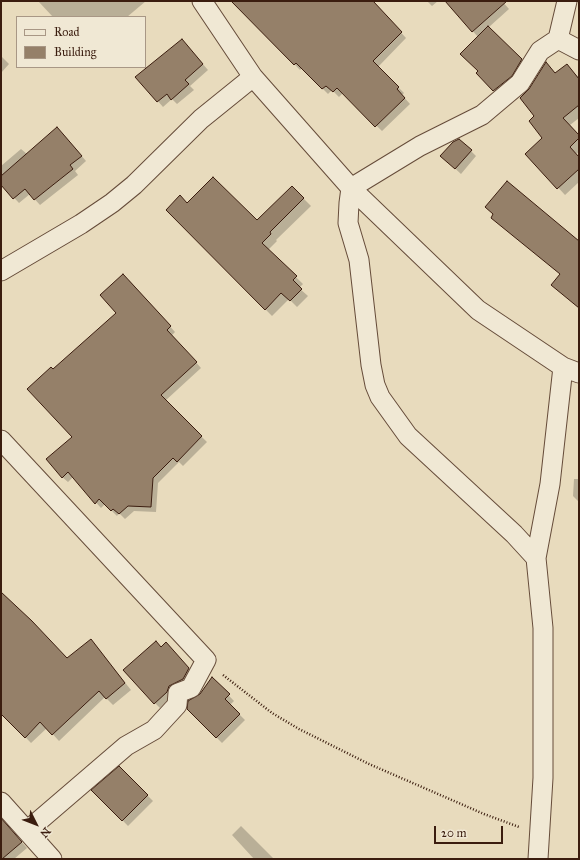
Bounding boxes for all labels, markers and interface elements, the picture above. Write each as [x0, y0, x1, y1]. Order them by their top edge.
legend [16, 16, 146, 68]
text: Road [54, 25, 80, 39]
text: Building [54, 45, 96, 59]
north arrow [16, 804, 56, 844]
scale bar [436, 818, 505, 844]
text: N [37, 825, 53, 840]
text: 20 m [441, 826, 467, 840]

